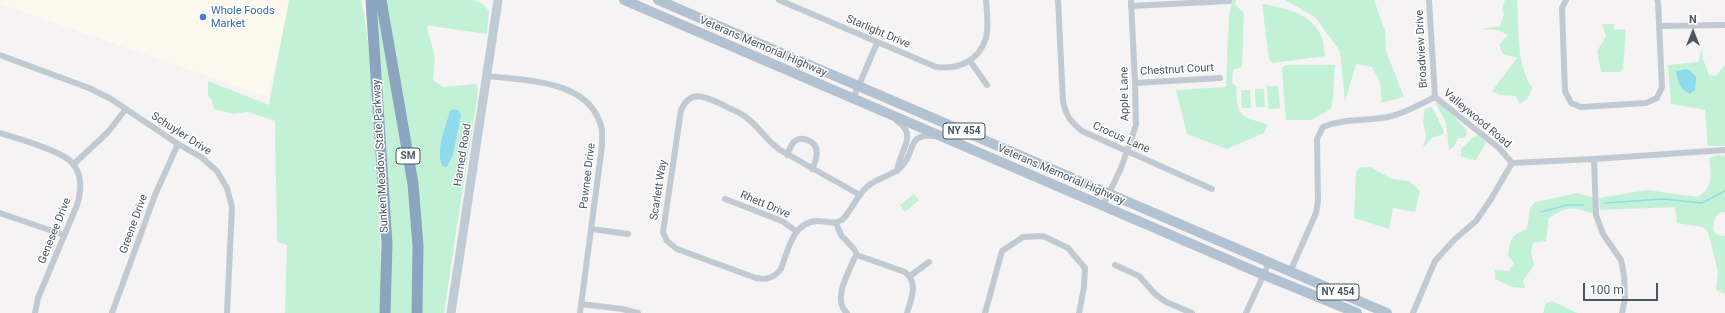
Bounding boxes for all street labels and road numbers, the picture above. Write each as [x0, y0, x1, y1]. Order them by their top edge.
street label: Broadview Drive [1413, 9, 1431, 89]
street label: Starlight Drive [844, 13, 912, 51]
street label: Veterans Memorial Highway [697, 14, 829, 80]
street label: Chestnut Court [1140, 61, 1214, 79]
street label: Apple Lane [1118, 67, 1132, 121]
street label: Sunken Meadow State Parkway [370, 79, 392, 233]
street label: Valleywood Road [1441, 87, 1513, 151]
street label: Schuyler Drive [148, 110, 214, 158]
street label: Crocus Lane [1090, 120, 1152, 156]
street label: Harned Road [452, 123, 474, 187]
road number: NY 454 [943, 123, 985, 139]
street label: Pawnee Drive [577, 142, 599, 210]
street label: Veterans Memorial Highway [995, 142, 1127, 208]
road number: SM [396, 148, 420, 164]
street label: Scarlett Way [648, 159, 670, 221]
street label: Rhett Drive [738, 189, 792, 221]
street label: Greene Drive [117, 193, 151, 255]
street label: Genesee Drive [36, 196, 74, 266]
road number: NY 454 [1317, 284, 1359, 300]

